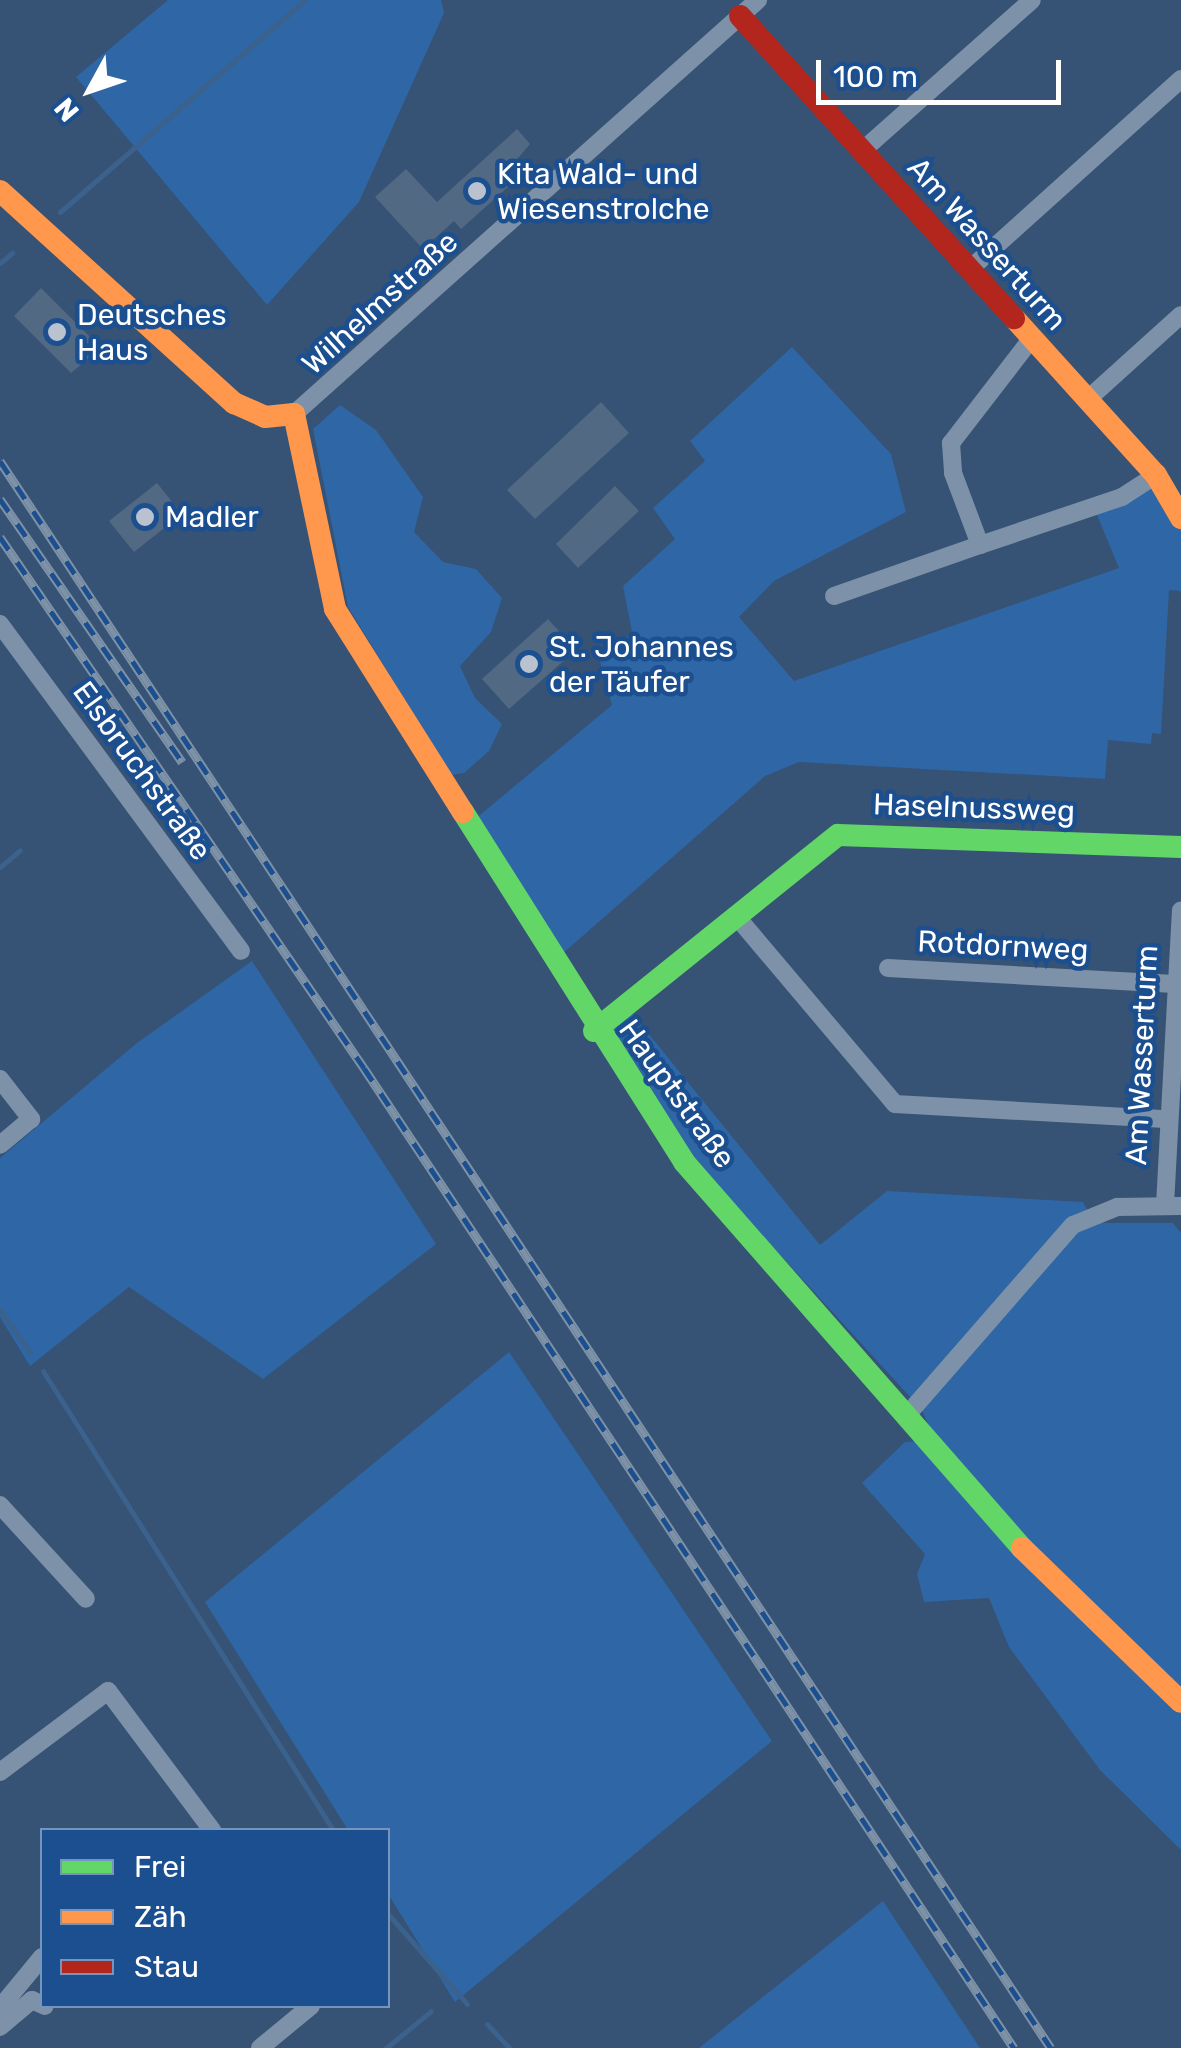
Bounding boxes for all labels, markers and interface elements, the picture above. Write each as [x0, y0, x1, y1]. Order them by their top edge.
north arrow [40, 40, 140, 140]
scale bar [821, 40, 1066, 102]
text: 100 m [833, 59, 918, 95]
text: N [48, 91, 86, 128]
street label: Am Wasserturm [900, 150, 1074, 338]
place label: Kita Wald- und Wiesenstrolche [497, 156, 710, 226]
marker: Kita Wald- und Wiesenstrolche [466, 180, 488, 202]
street label: Wilhelmstraße [295, 224, 465, 382]
place label: Deutsches Haus [77, 297, 226, 368]
marker: Deutsches Haus [46, 321, 68, 343]
place label: Madler [165, 499, 259, 535]
marker: Madler [134, 506, 156, 528]
place label: St. Johannes der Täufer [549, 629, 734, 700]
marker: St. Johannes der Täufer [518, 653, 540, 675]
street label: Elsbruchstraße [65, 675, 219, 867]
street label: Haselnussweg [872, 786, 1076, 830]
street label: Rotdornweg [917, 924, 1089, 968]
street label: Am Wasserturm [1118, 944, 1166, 1166]
street label: Hauptstraße [611, 1013, 743, 1175]
legend [40, 1828, 390, 2008]
text: Frei [134, 1849, 186, 1885]
text: Zäh [134, 1899, 187, 1935]
text: Stau [134, 1949, 199, 1985]

